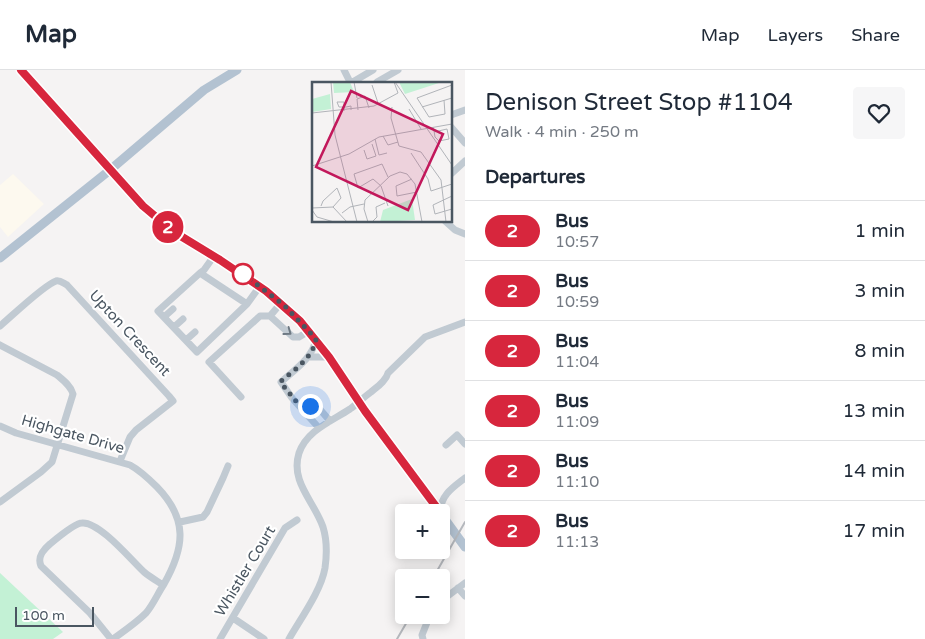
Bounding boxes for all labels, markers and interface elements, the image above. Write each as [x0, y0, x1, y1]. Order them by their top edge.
text: Map [25, 20, 77, 49]
text: Map [701, 24, 740, 46]
text: Layers [768, 24, 823, 46]
text: Share [851, 24, 900, 46]
inset map [312, 82, 452, 222]
button: heart [853, 87, 905, 139]
text: Denison Street Stop #1104 [485, 88, 793, 117]
text: Walk · 4 min · 250 m [485, 122, 639, 142]
text: Departures [485, 166, 585, 188]
text: Bus [555, 210, 589, 232]
line badge: 2 [152, 211, 184, 243]
text: 2 [162, 216, 174, 238]
text: 2 [507, 220, 518, 242]
text: 1 min [854, 220, 905, 242]
text: 10:57 [555, 232, 599, 252]
unlabelled marker [232, 263, 254, 285]
text: Bus [555, 270, 589, 292]
text: 2 [507, 280, 518, 302]
text: 3 min [854, 280, 905, 302]
street label: Upton Crescent [86, 286, 175, 380]
text: 10:59 [555, 292, 599, 312]
one-way arrow [282, 326, 292, 335]
text: Bus [555, 330, 589, 352]
text: 2 [507, 340, 518, 362]
text: 8 min [854, 340, 905, 362]
text: 11:04 [555, 352, 599, 372]
text: Bus [555, 390, 589, 412]
your location [298, 394, 323, 419]
text: 2 [507, 400, 518, 422]
text: 13 min [842, 400, 905, 422]
street label: Highgate Drive [19, 411, 127, 457]
text: 11:09 [555, 412, 599, 432]
text: Bus [555, 450, 589, 472]
text: 2 [507, 460, 518, 482]
text: 14 min [842, 460, 905, 482]
text: 11:10 [555, 472, 599, 492]
map controls [395, 504, 450, 624]
button: + [395, 504, 450, 559]
text: Bus [555, 510, 589, 532]
text: 2 [507, 520, 518, 542]
text: 17 min [842, 520, 905, 542]
street label: Whistler Court [211, 522, 279, 620]
text: 11:13 [555, 532, 599, 552]
button: − [395, 569, 450, 624]
scale bar [15, 604, 94, 627]
text: 100 m [22, 607, 65, 624]

